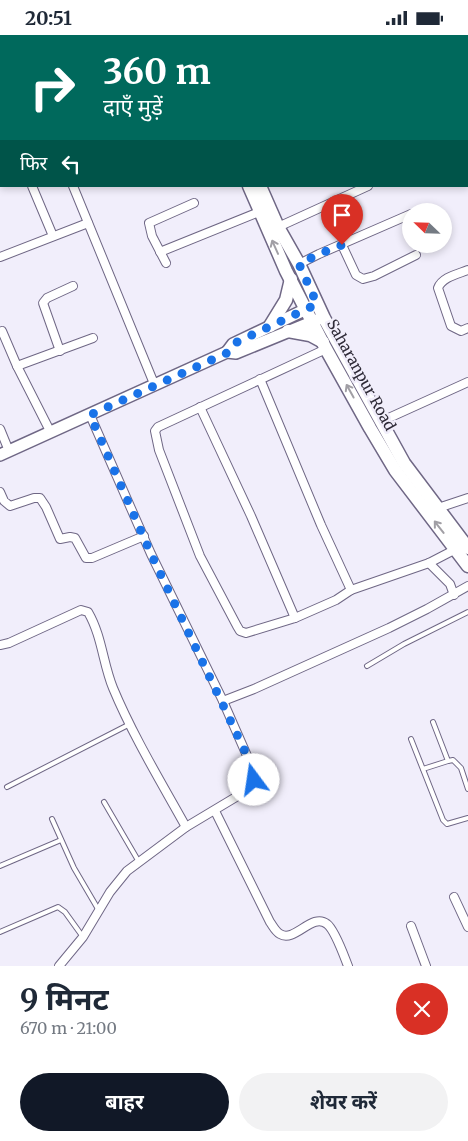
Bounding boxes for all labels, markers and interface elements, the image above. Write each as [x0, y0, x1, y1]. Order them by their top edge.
text: 20:51 [25, 6, 72, 30]
text: 360 m [103, 50, 211, 94]
icon: right [20, 55, 85, 120]
text: दाएँ मुड़ें [103, 93, 163, 121]
icon: left [57, 150, 85, 178]
text: फिर [20, 151, 47, 175]
pin [321, 194, 363, 245]
icon: arrive [328, 201, 356, 229]
north arrow [402, 203, 452, 253]
map controls [402, 203, 452, 253]
one-way arrow [270, 240, 280, 255]
street label: Saharanpur Road [323, 316, 400, 434]
one-way arrow [345, 384, 355, 399]
one-way arrow [434, 520, 444, 534]
position arrow [227, 753, 279, 805]
text: 9 मिनट [20, 980, 109, 1018]
button: close [396, 983, 448, 1035]
text: 670 m · 21:00 [20, 1018, 117, 1038]
button: बाहर [20, 1073, 229, 1131]
button: शेयर करें [239, 1073, 448, 1131]

